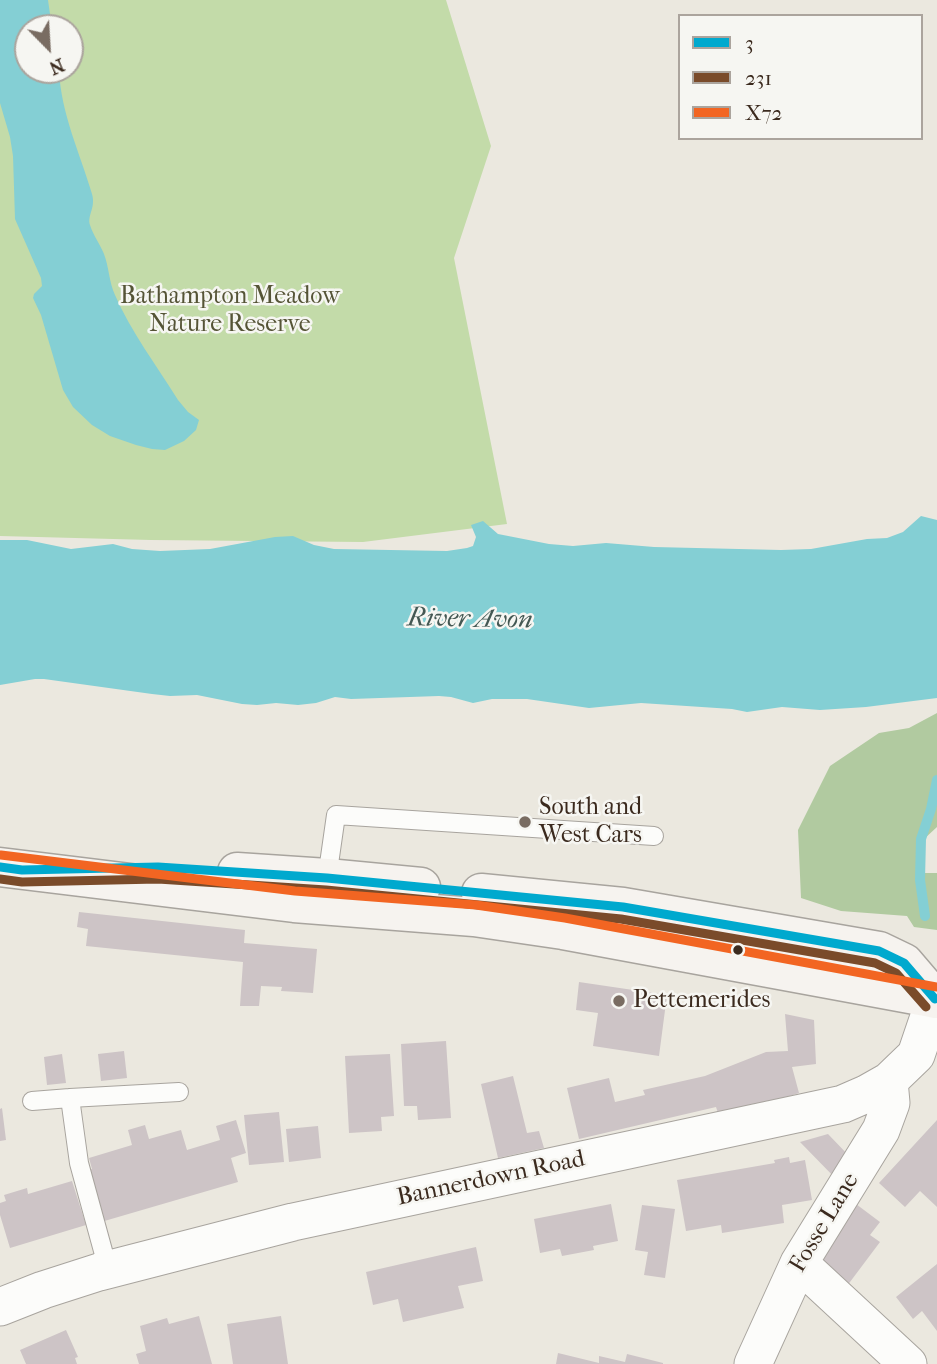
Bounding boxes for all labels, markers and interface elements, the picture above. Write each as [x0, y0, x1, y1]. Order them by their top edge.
north arrow [14, 14, 84, 84]
legend [678, 14, 923, 140]
text: 3 [745, 31, 754, 55]
text: N [46, 53, 68, 79]
text: 231 [745, 66, 772, 90]
text: X72 [745, 101, 782, 125]
park label: Bathampton Meadow Nature Reserve [120, 283, 340, 339]
water label: River Avon [407, 603, 533, 637]
place label: South and West Cars [539, 794, 642, 850]
marker: South and West Cars [517, 814, 533, 830]
unlabelled marker [731, 943, 745, 957]
place label: Pettemerides [633, 987, 770, 1015]
marker: Pettemerides [611, 993, 627, 1009]
street label: Bannerdown Road [394, 1145, 588, 1213]
street label: Fosse Lane [784, 1168, 866, 1278]

